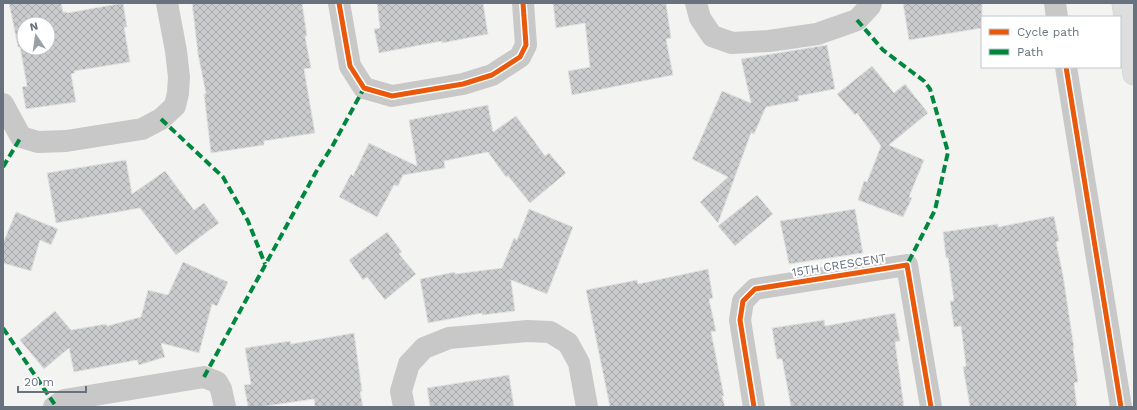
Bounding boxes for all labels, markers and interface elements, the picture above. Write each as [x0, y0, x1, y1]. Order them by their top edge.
north arrow [16, 16, 56, 56]
legend [981, 16, 1121, 68]
text: N [28, 19, 39, 34]
text: Cycle path [1017, 25, 1079, 39]
text: Path [1017, 45, 1043, 59]
street label: 15TH CRESCENT [791, 251, 887, 279]
scale bar [18, 368, 86, 394]
text: 20 m [24, 375, 54, 389]

